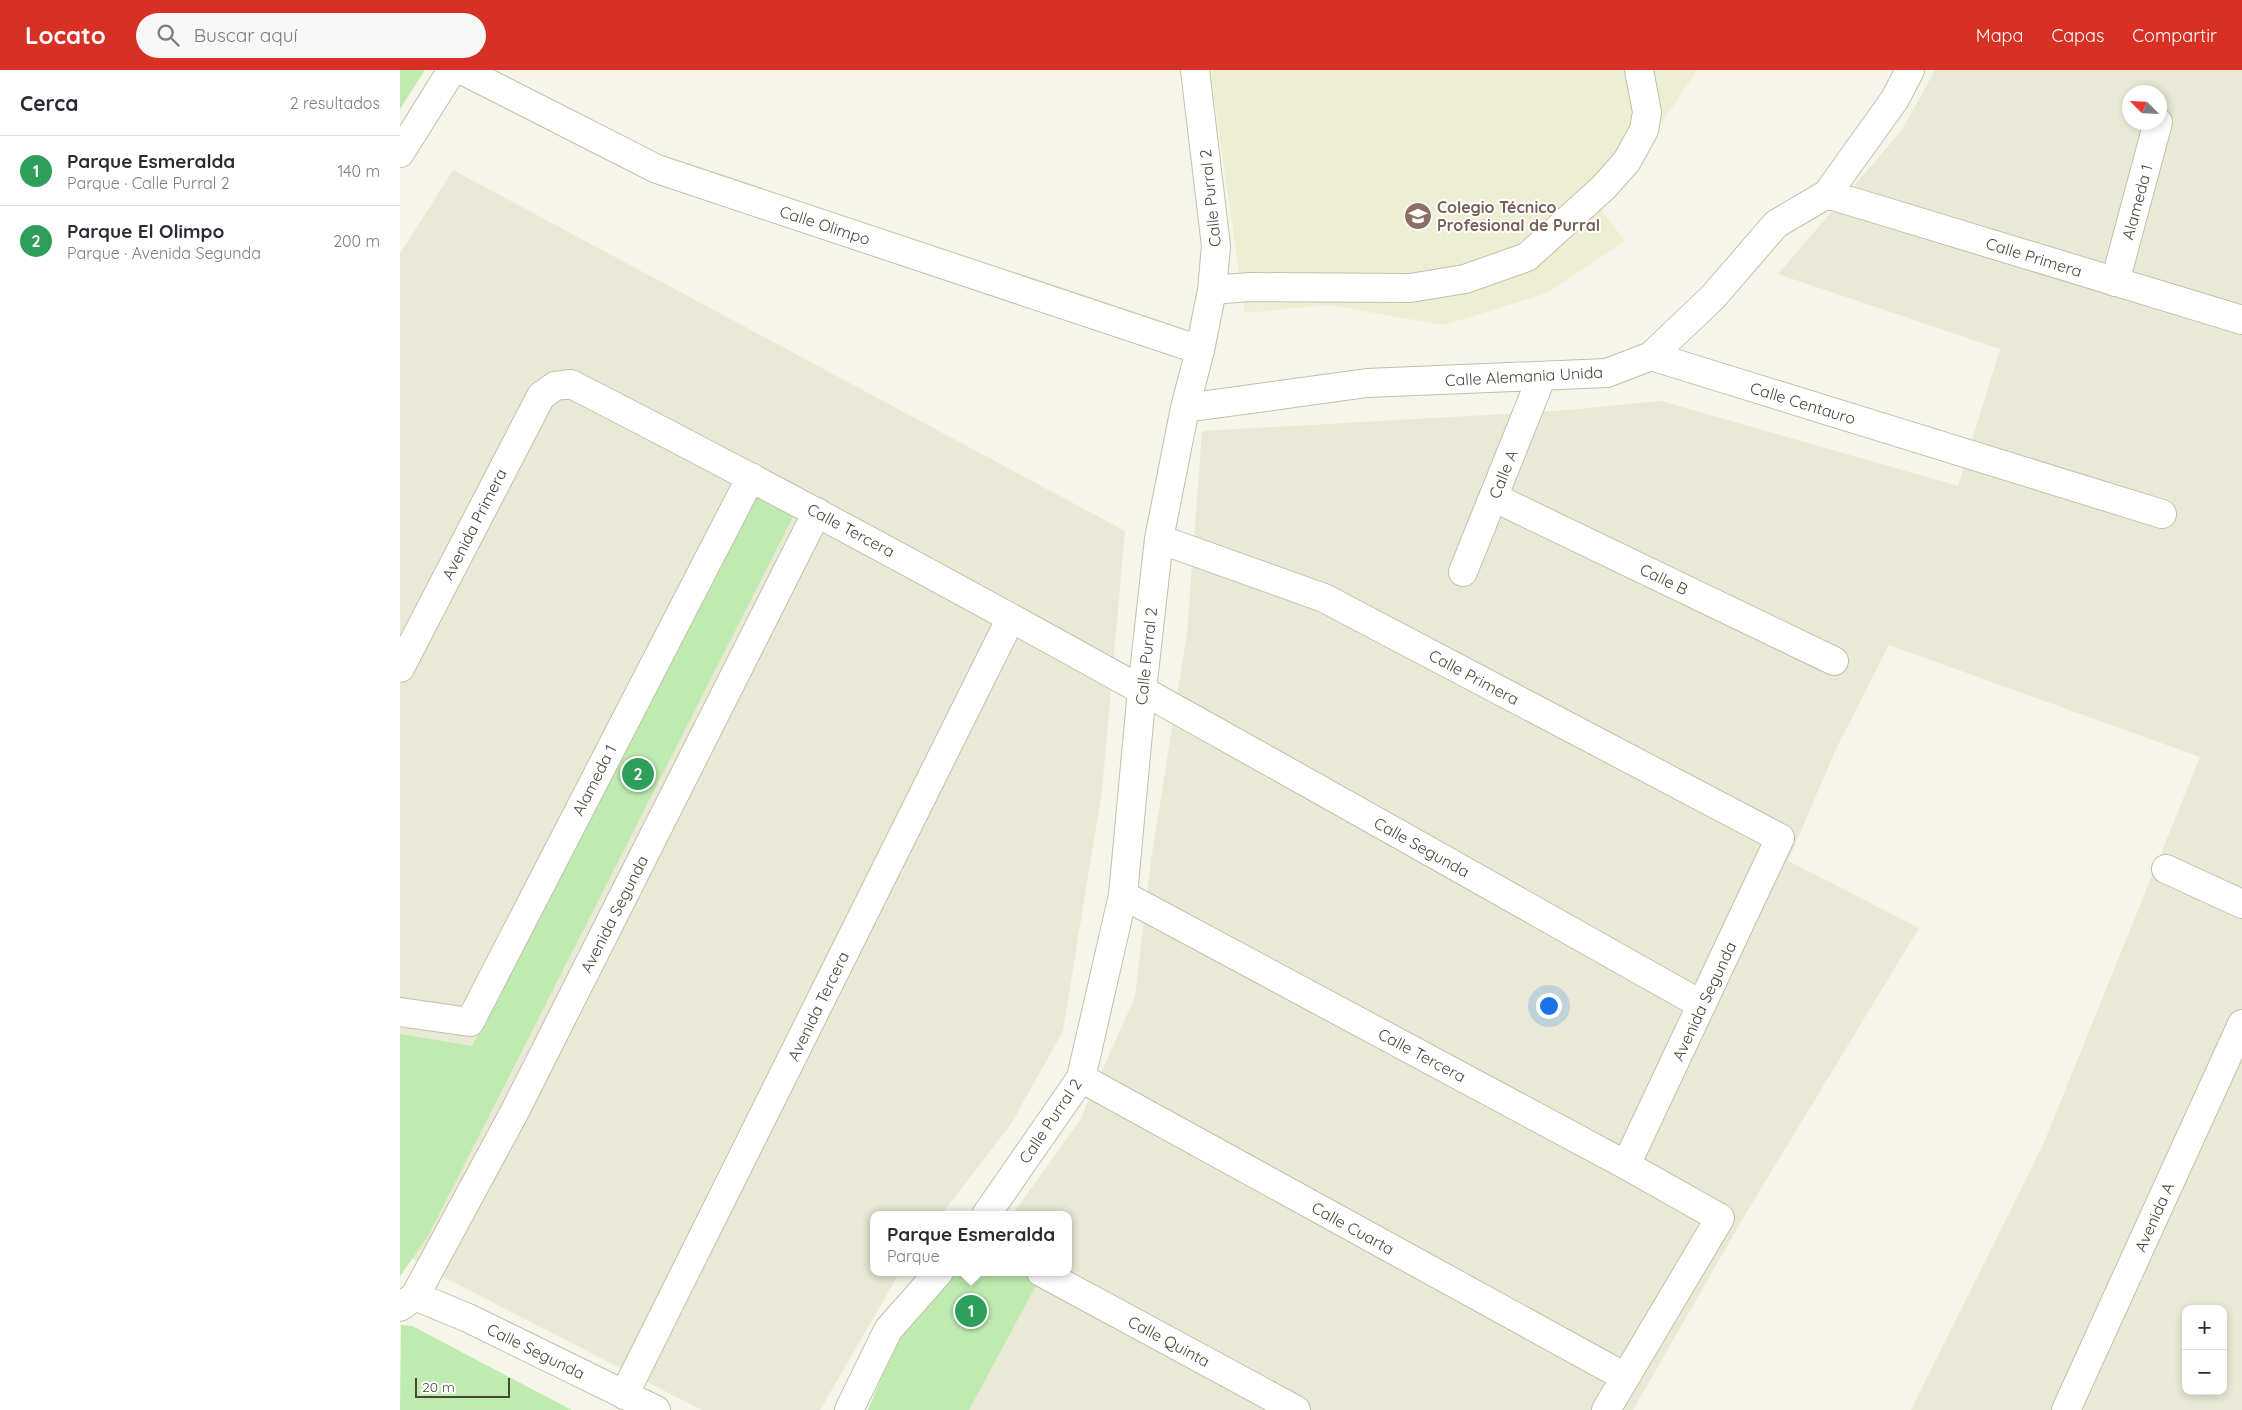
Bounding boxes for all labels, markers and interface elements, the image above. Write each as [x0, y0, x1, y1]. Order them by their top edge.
search box [136, 13, 486, 58]
text: Locato [25, 20, 106, 50]
icon: search [154, 21, 182, 49]
text: Buscar aquí [194, 23, 298, 47]
text: Mapa [1976, 24, 2023, 47]
text: Capas [2051, 24, 2104, 47]
text: Compartir [2132, 24, 2217, 47]
north arrow [2122, 85, 2167, 130]
text: Cerca [20, 90, 78, 116]
text: 2 resultados [290, 93, 380, 113]
street label: Calle Purral 2 [1195, 148, 1225, 248]
text: Parque Esmeralda [67, 149, 235, 173]
text: 1 [33, 161, 39, 181]
text: 140 m [337, 161, 380, 181]
street label: Alameda 1 [2117, 162, 2157, 242]
text: Parque · Calle Purral 2 [67, 173, 230, 193]
place label: Colegio Técnico Profesional de Purral [1437, 197, 1600, 235]
street label: Calle Olimpo [777, 201, 873, 249]
school or university icon: Colegio Técnico Profesional de Purral [1403, 201, 1433, 231]
text: Parque El Olimpo [67, 219, 224, 243]
text: 2 [31, 231, 41, 251]
text: 200 m [333, 231, 380, 251]
street label: Calle Primera [1984, 233, 2084, 281]
text: Parque · Avenida Segunda [67, 243, 261, 263]
street label: Calle Alemania Unida [1444, 362, 1604, 390]
street label: Calle Centauro [1748, 377, 1858, 429]
street label: Calle A [1484, 447, 1522, 501]
street label: Avenida Primera [437, 465, 511, 583]
street label: Calle Tercera [804, 499, 898, 561]
street label: Calle B [1637, 559, 1691, 599]
street label: Calle Purral 2 [1131, 606, 1161, 706]
street label: Calle Primera [1426, 645, 1522, 709]
street label: Alameda 1 [568, 741, 620, 819]
pin: 2 [622, 755, 654, 793]
street label: Calle Segunda [1371, 812, 1473, 882]
street label: Avenida Segunda [576, 852, 652, 976]
street label: Avenida Segunda [1668, 938, 1740, 1064]
street label: Avenida Tercera [783, 948, 853, 1064]
your location [1536, 993, 1562, 1019]
street label: Calle Tercera [1375, 1024, 1469, 1086]
street label: Calle Purral 2 [1014, 1075, 1086, 1167]
street label: Avenida A [2130, 1179, 2178, 1255]
street label: Calle Cuarta [1308, 1197, 1398, 1259]
popup [870, 1211, 1072, 1276]
text: Parque Esmeralda [887, 1222, 1055, 1246]
text: Parque [887, 1246, 940, 1266]
pin: 1 [955, 1292, 987, 1330]
map controls [2182, 1305, 2227, 1395]
button: + [2182, 1305, 2227, 1350]
street label: Calle Quinta [1125, 1311, 1213, 1371]
street label: Calle Segunda [484, 1319, 588, 1383]
button: − [2182, 1350, 2227, 1395]
scale bar [415, 1375, 510, 1398]
text: 20 m [422, 1378, 455, 1396]

